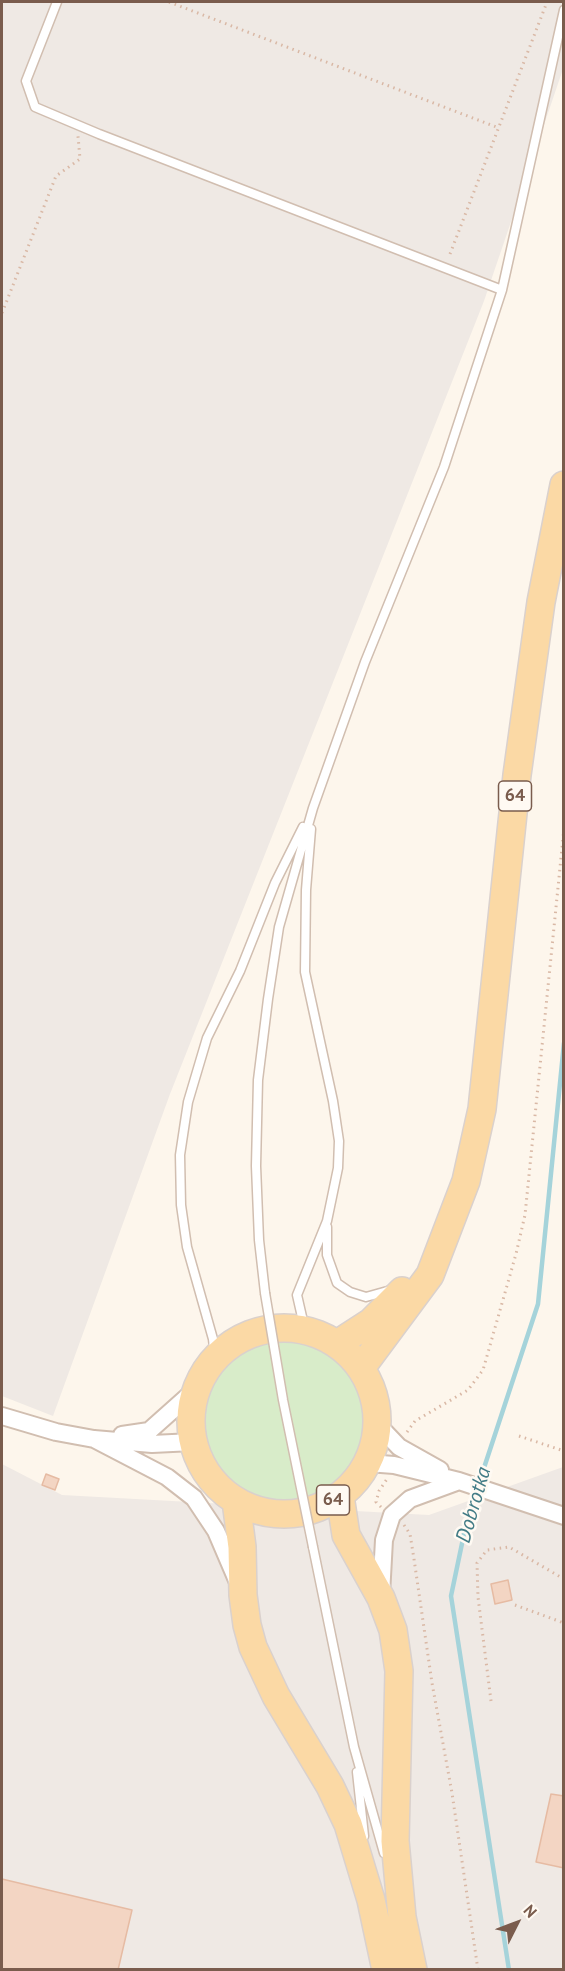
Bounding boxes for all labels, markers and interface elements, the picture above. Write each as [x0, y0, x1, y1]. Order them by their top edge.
road number: 64 [498, 781, 532, 811]
water label: Dobrotka [451, 1464, 497, 1546]
road number: 64 [316, 1485, 350, 1515]
north arrow [487, 1893, 547, 1953]
text: N [519, 1900, 541, 1922]

